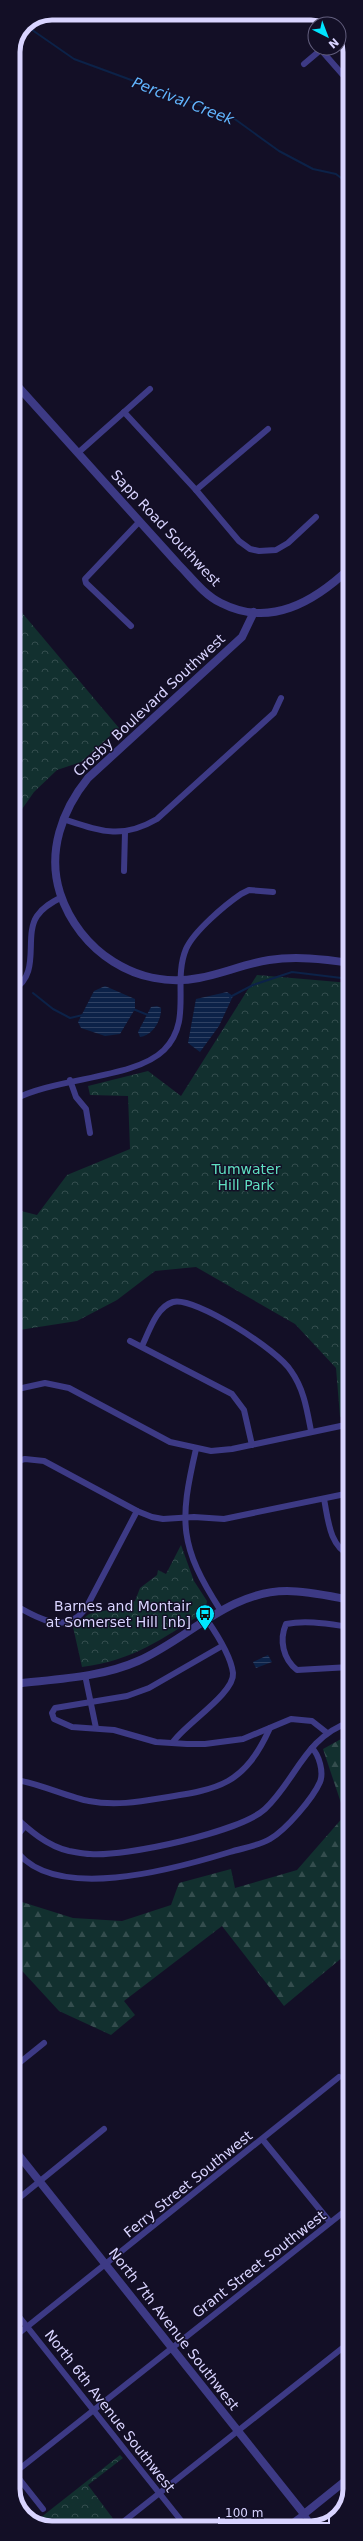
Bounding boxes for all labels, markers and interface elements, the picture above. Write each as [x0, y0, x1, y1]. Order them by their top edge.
north arrow [307, 16, 347, 56]
text: N [326, 35, 341, 51]
water label: Percival Creek [130, 73, 238, 129]
street label: Sapp Road Southwest [108, 467, 224, 590]
street label: Crosby Boulevard Southwest [70, 630, 229, 780]
park label: Tumwater Hill Park [211, 1161, 281, 1193]
place label: Barnes and Montair at Somerset Hill [nb] [46, 1598, 191, 1630]
bus stop icon: Barnes and Montair at Somerset Hill [nb] [194, 1603, 216, 1631]
street label: Ferry Street Southwest [121, 2127, 256, 2241]
street label: Grant Street Southwest [189, 2207, 329, 2321]
street label: North 7th Avenue Southwest [106, 2245, 243, 2414]
street label: North 6th Avenue Southwest [42, 2327, 179, 2496]
scale bar [219, 2499, 329, 2525]
text: 100 m [225, 2506, 263, 2520]

